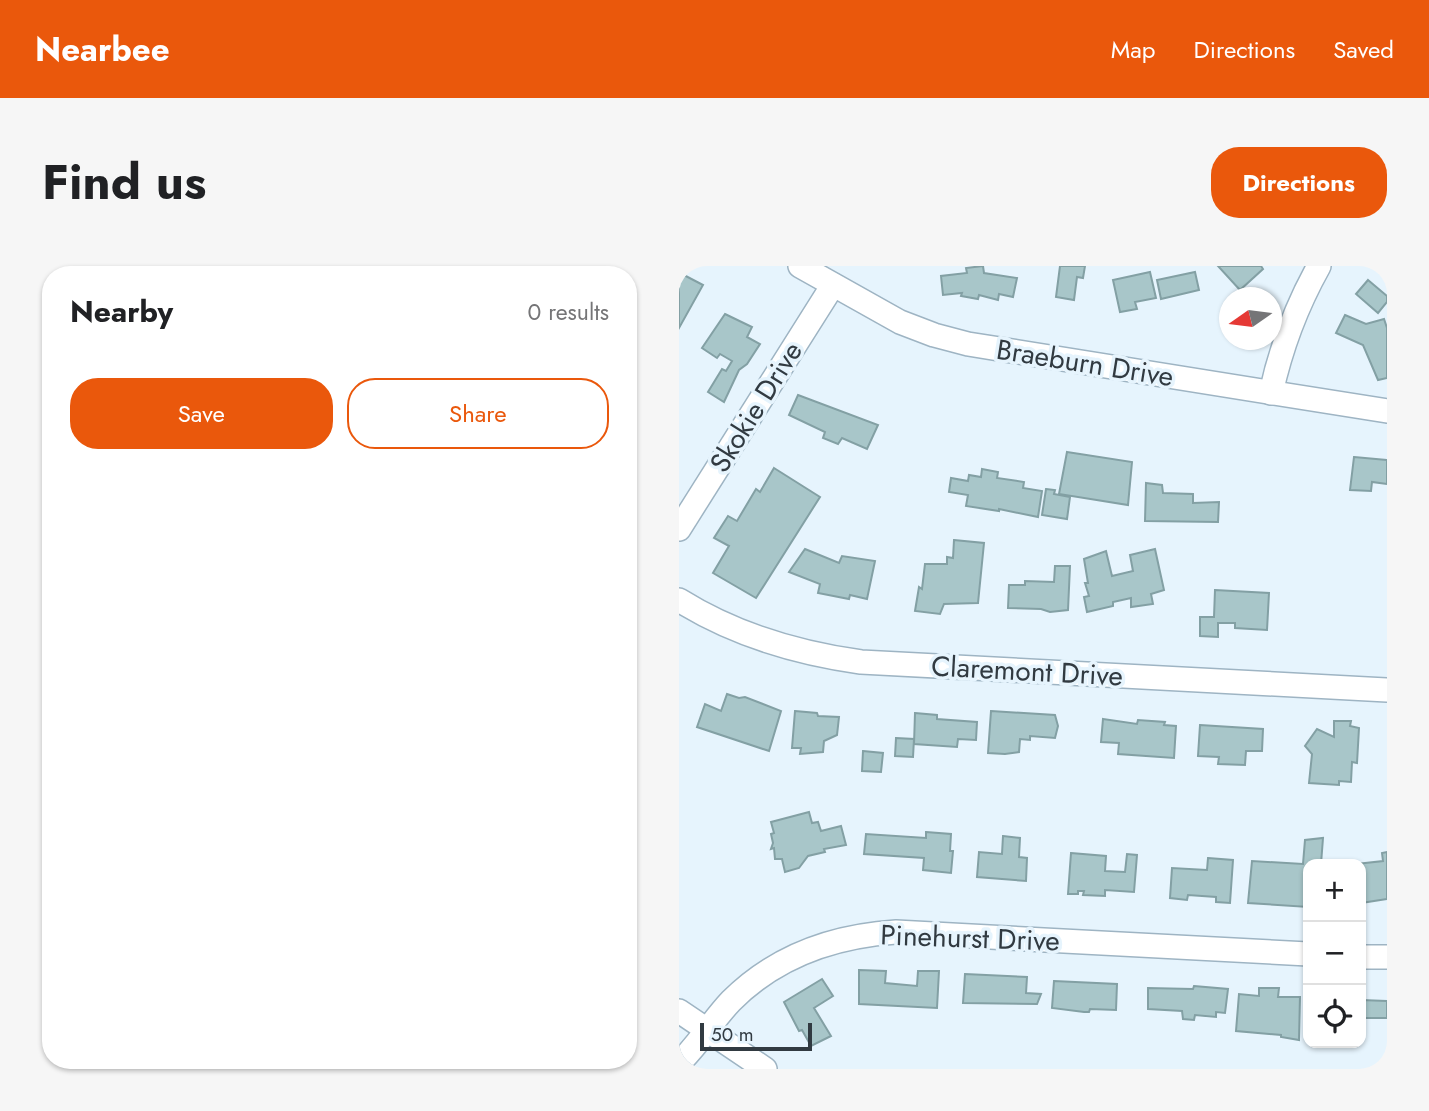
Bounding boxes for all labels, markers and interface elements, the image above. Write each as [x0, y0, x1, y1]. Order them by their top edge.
text: Nearbee [35, 26, 170, 73]
text: Map [1111, 32, 1156, 67]
text: Directions [1194, 32, 1295, 67]
text: Saved [1333, 32, 1394, 67]
text: Find us [42, 147, 206, 217]
button: Directions [1211, 147, 1387, 218]
north arrow [1219, 287, 1282, 350]
text: Nearby [70, 290, 173, 333]
text: 0 results [527, 295, 609, 329]
street label: Braeburn Drive [994, 329, 1176, 397]
street label: Skokie Drive [700, 334, 812, 480]
button: Save [70, 378, 333, 449]
button: Share [347, 378, 609, 449]
street label: Claremont Drive [930, 646, 1124, 696]
map controls [1303, 859, 1366, 1048]
button: + [1303, 859, 1366, 922]
street label: Pinehurst Drive [880, 914, 1060, 962]
button: − [1303, 922, 1366, 985]
button: locate [1303, 985, 1366, 1048]
scale bar [700, 1020, 812, 1052]
text: 50 m [711, 1021, 754, 1048]

